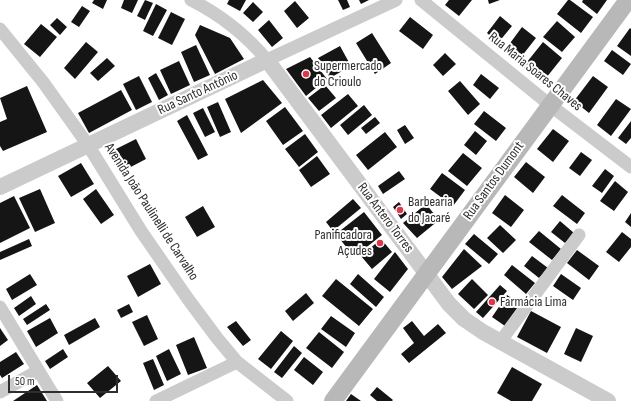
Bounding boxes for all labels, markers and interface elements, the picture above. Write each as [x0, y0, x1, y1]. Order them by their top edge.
street label: Rua Maria Soares Chaves [485, 29, 585, 115]
place label: Supermercado do Crioulo [314, 58, 382, 90]
street label: Rua Santo Antônio [155, 67, 241, 119]
marker: Supermercado do Crioulo [301, 69, 311, 79]
street label: Rua Santos Dumont [460, 139, 528, 223]
street label: Avenida João Paulinelli de Carvalho [100, 140, 202, 284]
street label: Rua Antero Torres [353, 180, 417, 256]
place label: Barbearia do Jacaré [408, 194, 453, 226]
marker: Barbearia do Jacaré [395, 205, 405, 215]
place label: Panificadora Açudes [315, 227, 372, 260]
marker: Panificadora Açudes [375, 238, 385, 248]
place label: Farmácia Lima [500, 294, 567, 310]
marker: Farmácia Lima [487, 297, 497, 307]
scale bar [10, 367, 120, 393]
text: 50 m [15, 374, 35, 389]

